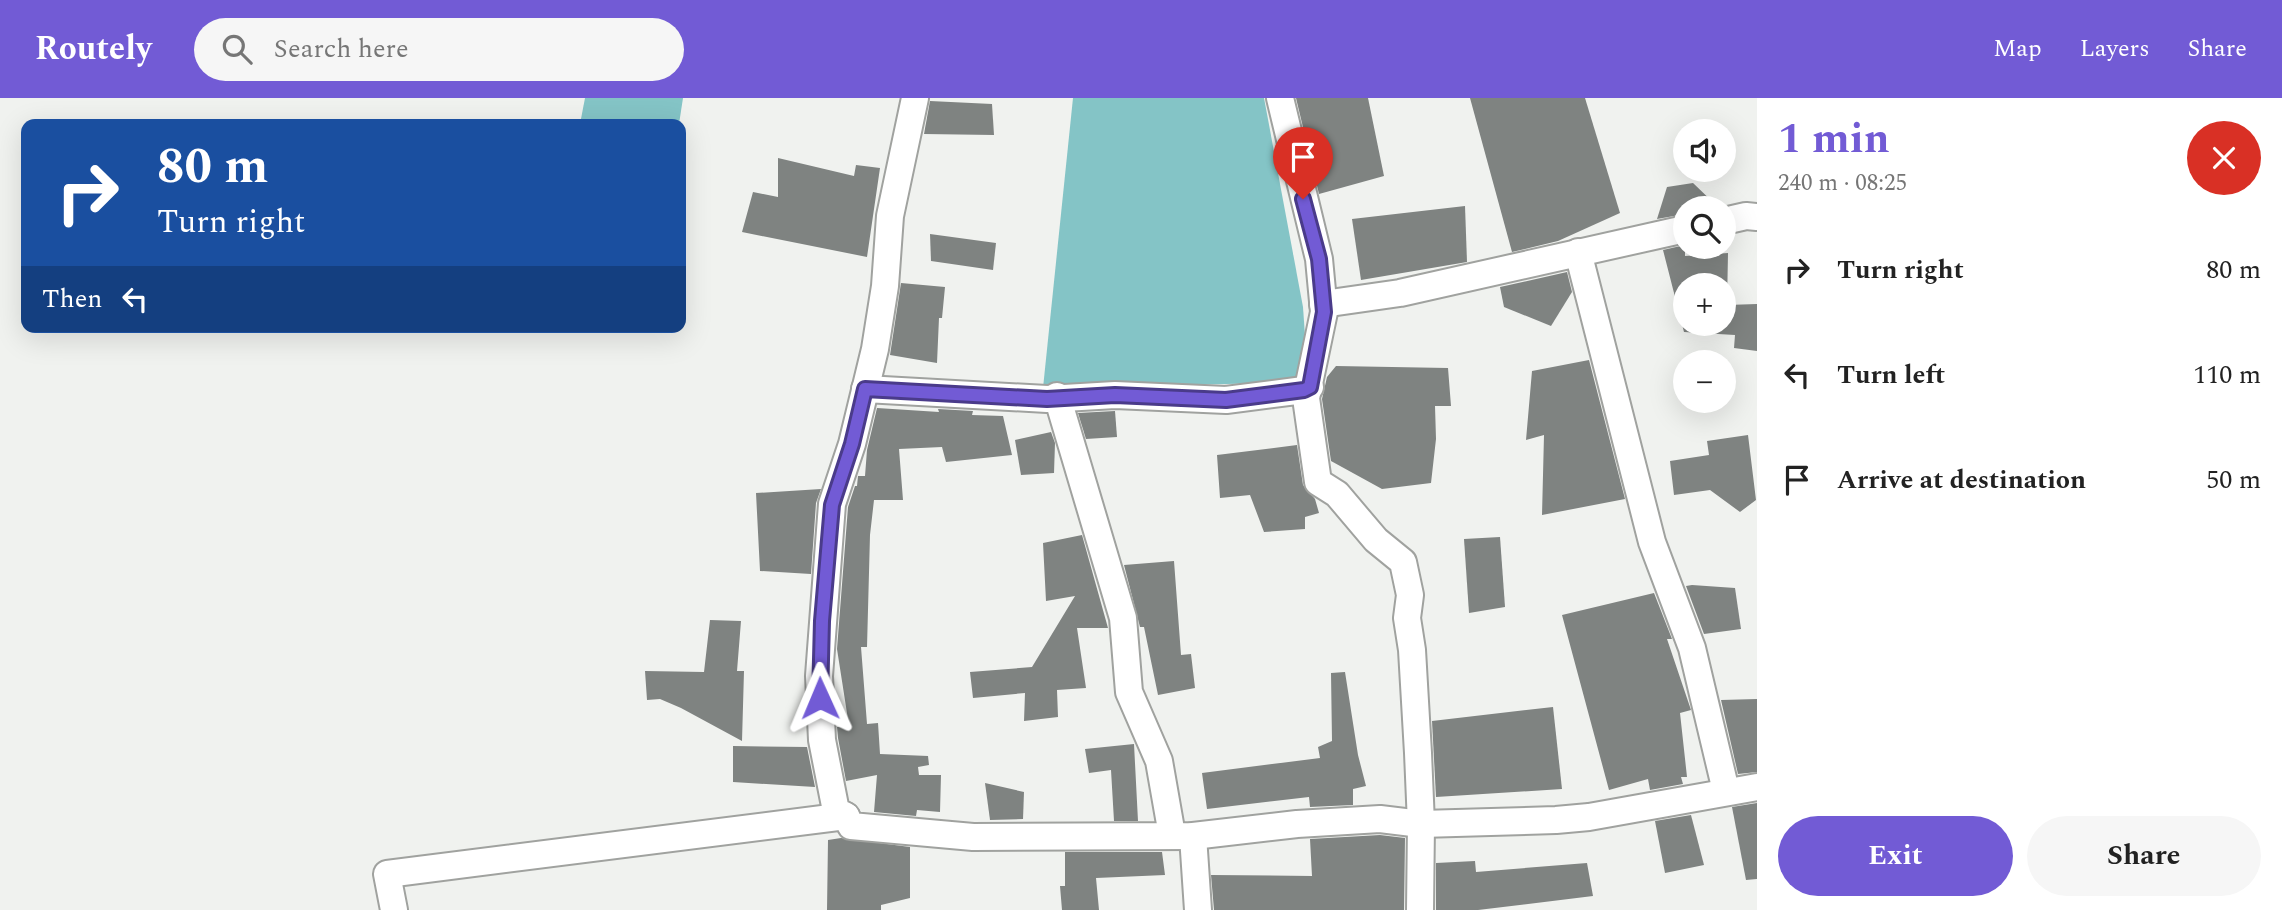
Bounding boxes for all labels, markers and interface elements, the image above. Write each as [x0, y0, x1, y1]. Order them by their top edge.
search box [194, 18, 684, 81]
text: Routely [35, 24, 152, 74]
text: Search here [274, 29, 409, 69]
icon: search [218, 30, 256, 68]
text: Map [1993, 31, 2042, 67]
text: Layers [2080, 31, 2150, 67]
text: Share [2188, 31, 2247, 67]
text: 1 min [1778, 108, 1890, 171]
map controls [1673, 119, 1736, 413]
button: sound [1673, 119, 1736, 182]
button: close [2187, 121, 2261, 195]
pin [1273, 127, 1333, 199]
text: 80 m [157, 130, 268, 205]
icon: arrive [1284, 138, 1322, 176]
icon: right [42, 147, 133, 238]
text: 240 m · 08:25 [1778, 166, 1907, 201]
button: search [1673, 196, 1736, 259]
text: Turn right [157, 198, 305, 247]
text: Turn right [1837, 250, 1964, 290]
text: 80 m [2206, 250, 2261, 290]
icon: right [1778, 251, 1816, 289]
button: + [1673, 273, 1736, 336]
text: Then [42, 279, 102, 319]
icon: left [116, 280, 154, 318]
button: − [1673, 350, 1736, 413]
text: Turn left [1837, 355, 1945, 395]
text: 110 m [2193, 355, 2261, 395]
icon: left [1778, 356, 1816, 394]
text: Arrive at destination [1837, 460, 2086, 500]
text: 50 m [2206, 460, 2261, 500]
icon: arrive [1778, 461, 1816, 499]
position arrow [783, 661, 857, 735]
button: Exit [1778, 816, 2013, 896]
button: Share [2027, 816, 2261, 896]

